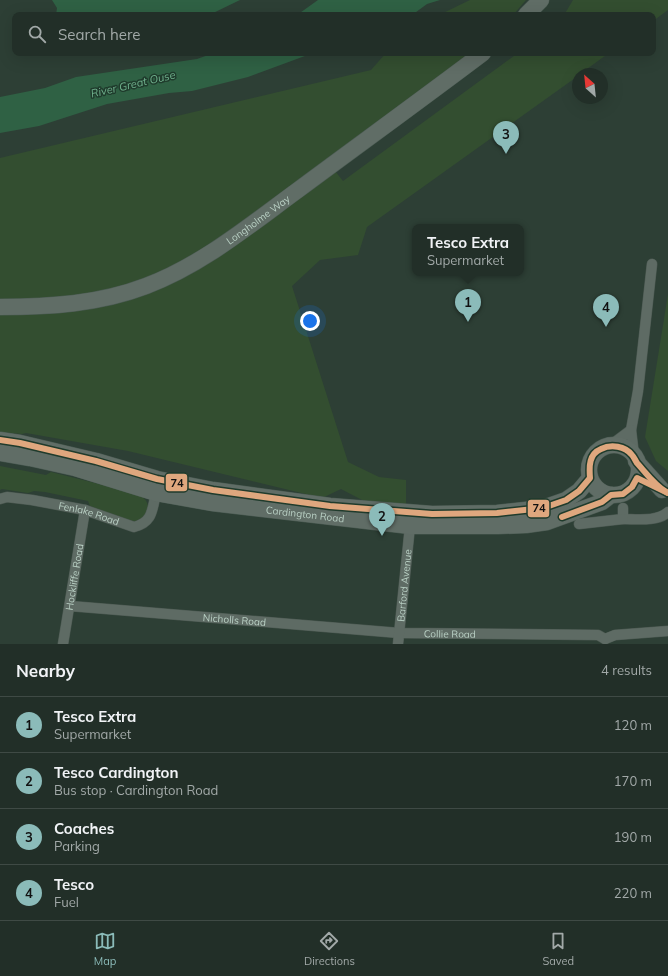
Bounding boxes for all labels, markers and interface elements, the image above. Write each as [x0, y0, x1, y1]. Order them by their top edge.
search box [12, 12, 656, 56]
icon: search [26, 23, 48, 45]
text: Search here [58, 25, 140, 44]
water label: River Great Ouse [89, 67, 177, 101]
north arrow [572, 68, 608, 104]
pin: 3 [493, 121, 519, 154]
street label: Longholme Way [224, 191, 293, 247]
popup [412, 224, 524, 276]
text: Tesco Extra [427, 233, 509, 252]
text: Supermarket [427, 252, 504, 268]
pin: 1 [455, 289, 481, 322]
pin: 4 [593, 294, 619, 327]
your location [300, 311, 320, 331]
line badge: 74 [165, 473, 188, 492]
text: 74 [170, 476, 184, 490]
street label: Fenlake Road [57, 499, 121, 528]
line badge: 74 [527, 499, 550, 518]
text: 74 [532, 501, 546, 515]
street label: Cardington Road [265, 503, 345, 525]
pin: 2 [369, 503, 395, 536]
street label: Hockliffe Road [62, 543, 86, 611]
street label: Barford Avenue [394, 548, 414, 622]
street label: Nicholls Road [202, 610, 267, 629]
street label: Collie Road [424, 627, 476, 640]
text: Nearby [16, 660, 75, 681]
text: 4 results [601, 662, 652, 678]
text: Tesco Extra [54, 707, 136, 726]
text: 1 [25, 717, 33, 733]
text: 120 m [614, 717, 652, 733]
text: Supermarket [54, 726, 131, 742]
text: Tesco Cardington [54, 763, 178, 782]
text: 2 [25, 773, 33, 789]
text: 170 m [614, 773, 652, 789]
text: Bus stop · Cardington Road [54, 782, 218, 798]
text: Coaches [54, 819, 114, 838]
text: 3 [25, 829, 33, 845]
text: 190 m [614, 829, 652, 845]
text: Parking [54, 838, 100, 854]
text: Tesco [54, 875, 94, 894]
text: 4 [25, 885, 33, 901]
text: 220 m [614, 885, 652, 901]
text: Fuel [54, 894, 79, 910]
tab: Map [94, 930, 116, 968]
tab: Directions [304, 930, 355, 968]
tab: Saved [542, 930, 574, 968]

